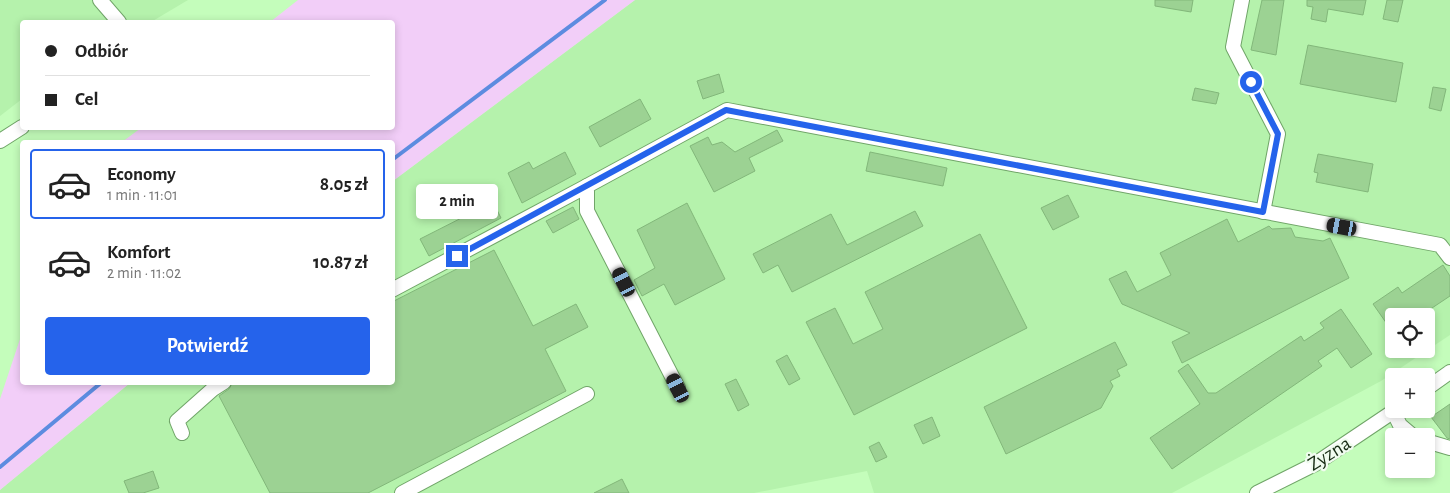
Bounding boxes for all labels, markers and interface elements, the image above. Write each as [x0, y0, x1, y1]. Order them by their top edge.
text: Odbiór [75, 42, 128, 61]
route start [1240, 71, 1262, 93]
text: Cel [75, 90, 98, 109]
icon: car [47, 162, 92, 207]
text: Economy [107, 165, 176, 184]
text: 8.05 zł [320, 175, 368, 194]
callout: 2 min [416, 184, 498, 218]
text: 1 min · 11:01 [107, 187, 178, 203]
text: 2 min [439, 193, 475, 209]
car [1325, 217, 1358, 237]
icon: car [47, 240, 92, 285]
text: Komfort [107, 243, 171, 262]
route end [446, 245, 468, 267]
text: 10.87 zł [313, 253, 368, 272]
text: 2 min · 11:02 [107, 265, 181, 281]
car [610, 265, 637, 299]
map controls [1385, 308, 1435, 478]
button: locate [1385, 308, 1435, 358]
button: Potwierdź [45, 317, 370, 375]
button: + [1385, 368, 1435, 418]
car [664, 371, 691, 405]
button: − [1385, 428, 1435, 478]
street label: Żyzna [1305, 433, 1355, 475]

